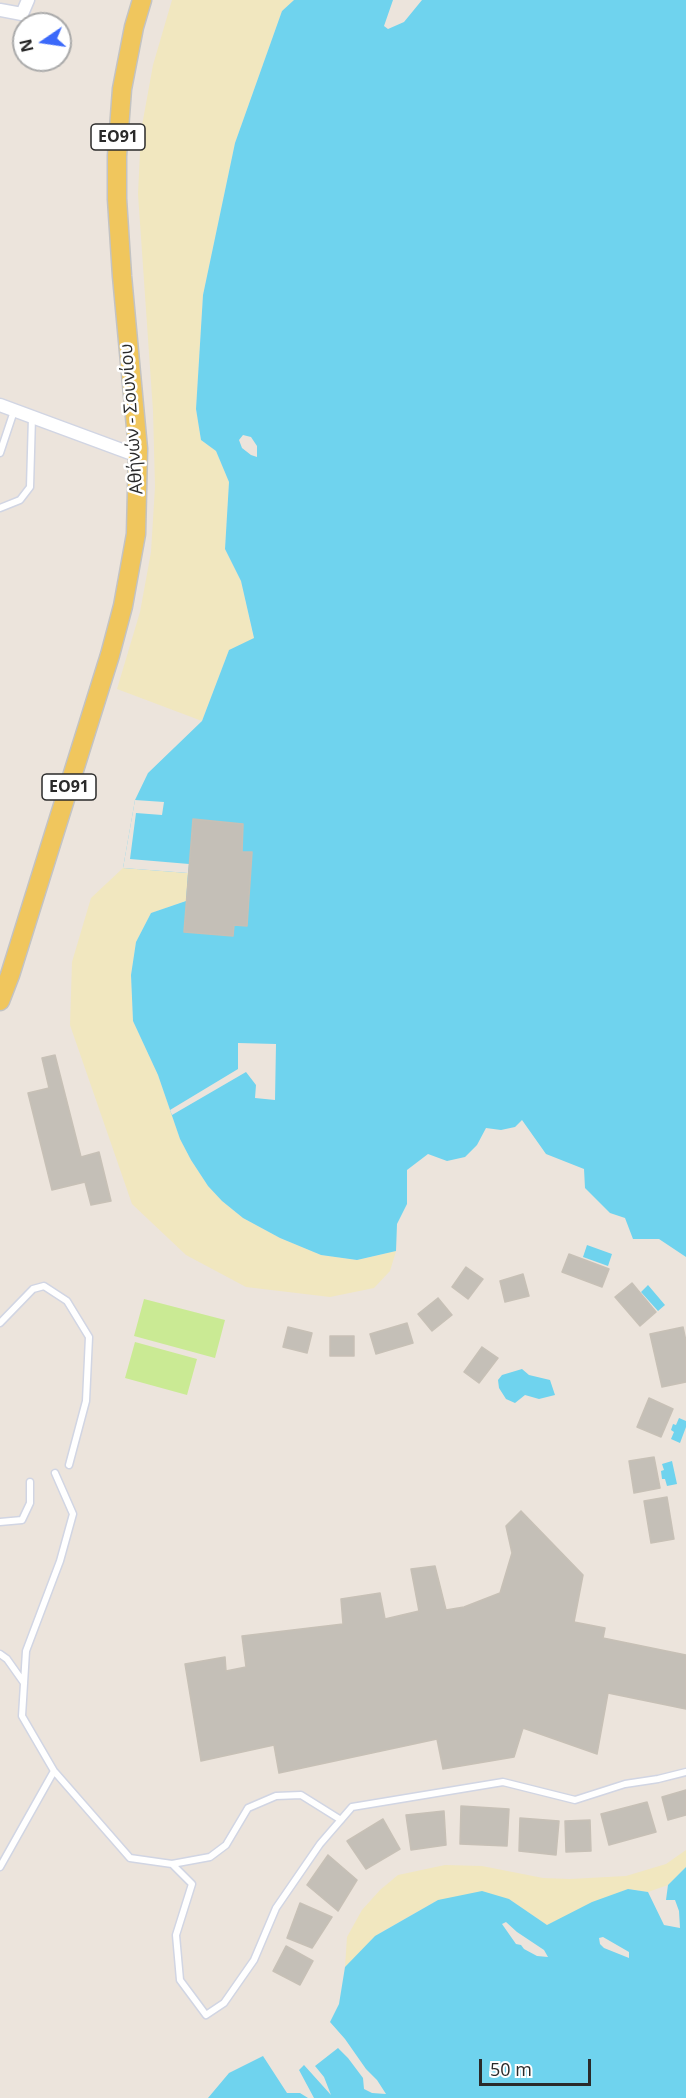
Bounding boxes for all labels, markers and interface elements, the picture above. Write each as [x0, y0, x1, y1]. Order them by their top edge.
north arrow [12, 12, 72, 72]
text: N [14, 37, 39, 54]
road number: ΕΟ91 [91, 124, 145, 150]
street label: Αθήνών - Σουνίου [116, 343, 148, 495]
road number: ΕΟ91 [42, 774, 96, 800]
scale bar [482, 2047, 594, 2085]
text: 50 m [490, 2057, 532, 2081]

